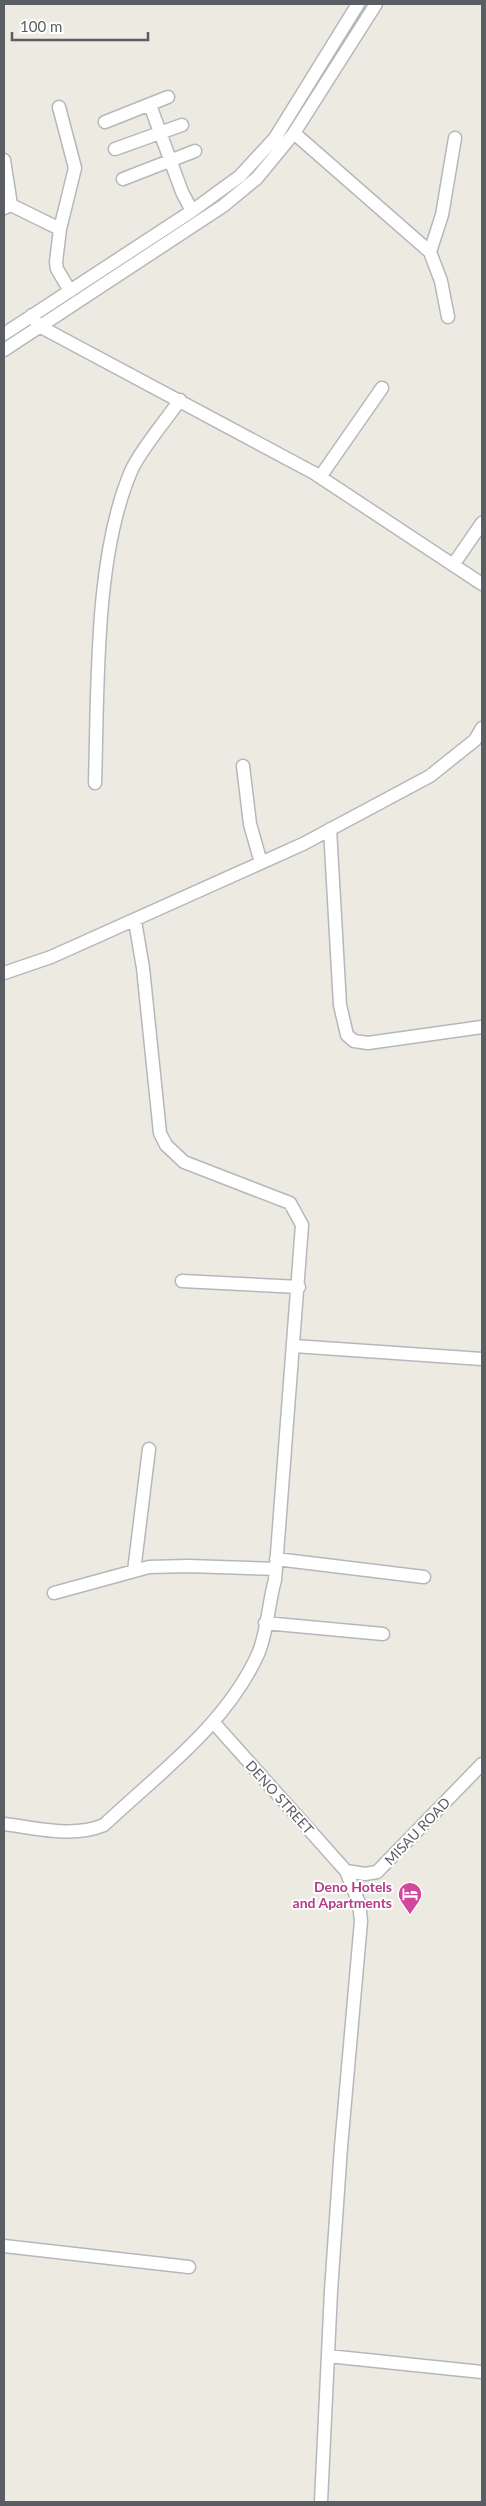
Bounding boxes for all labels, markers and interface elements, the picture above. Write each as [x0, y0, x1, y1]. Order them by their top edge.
scale bar [12, 10, 149, 42]
text: 100 m [20, 17, 62, 35]
street label: DENO STREET [242, 1757, 318, 1838]
street label: MISAU ROAD [381, 1794, 453, 1868]
place label: Deno Hotels and Apartments [293, 1878, 392, 1911]
hotel icon: Deno Hotels and Apartments [397, 1881, 423, 1915]

